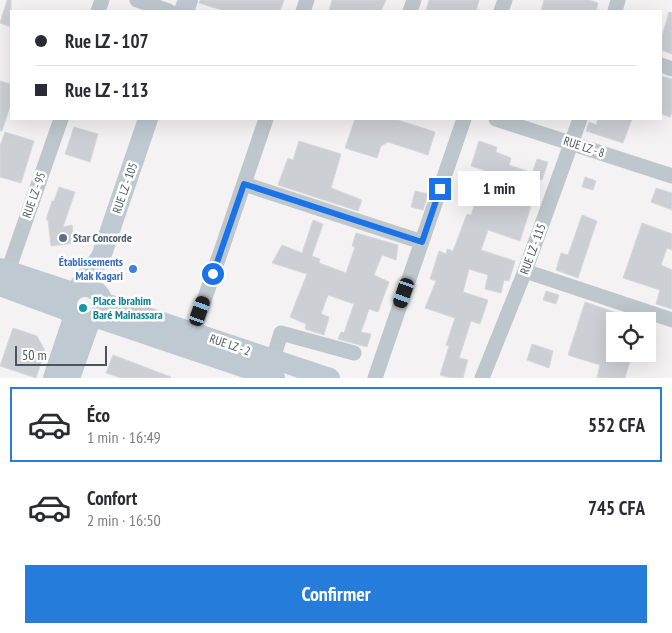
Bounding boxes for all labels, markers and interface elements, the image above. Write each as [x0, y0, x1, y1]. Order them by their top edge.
text: Rue LZ - 107 [65, 29, 149, 53]
text: Rue LZ - 113 [65, 78, 149, 102]
street label: RUE LZ - 8 [562, 133, 606, 160]
street label: RUE LZ - 105 [109, 160, 140, 215]
street label: RUE LZ - 95 [19, 170, 48, 220]
callout: 1 min [458, 172, 540, 206]
route end [429, 178, 451, 200]
text: 1 min [483, 178, 515, 198]
street label: RUE LZ - 115 [516, 221, 549, 276]
place label: Star Concorde [73, 230, 132, 245]
marker: Star Concorde [57, 232, 69, 244]
place label: Établissements Mak Kagari [59, 254, 123, 283]
marker: Établissements Mak Kagari [127, 263, 139, 275]
route start [202, 263, 224, 285]
car [392, 276, 415, 310]
place label: Place Ibrahim Baré Mainassara [93, 293, 163, 322]
car [188, 294, 211, 328]
marker: Place Ibrahim Baré Mainassara [77, 302, 89, 314]
map controls [606, 312, 656, 362]
button: locate [606, 312, 656, 362]
street label: RUE LZ - 2 [208, 331, 253, 358]
scale bar [15, 343, 108, 366]
text: 50 m [22, 346, 47, 364]
icon: car [27, 402, 72, 447]
text: Éco [87, 403, 110, 427]
text: 552 CFA [588, 413, 645, 437]
text: 1 min · 16:49 [87, 427, 161, 447]
icon: car [27, 485, 72, 530]
text: Confort [87, 486, 137, 510]
text: 745 CFA [588, 496, 645, 520]
text: 2 min · 16:50 [87, 510, 161, 530]
button: Confirmer [25, 565, 647, 623]

